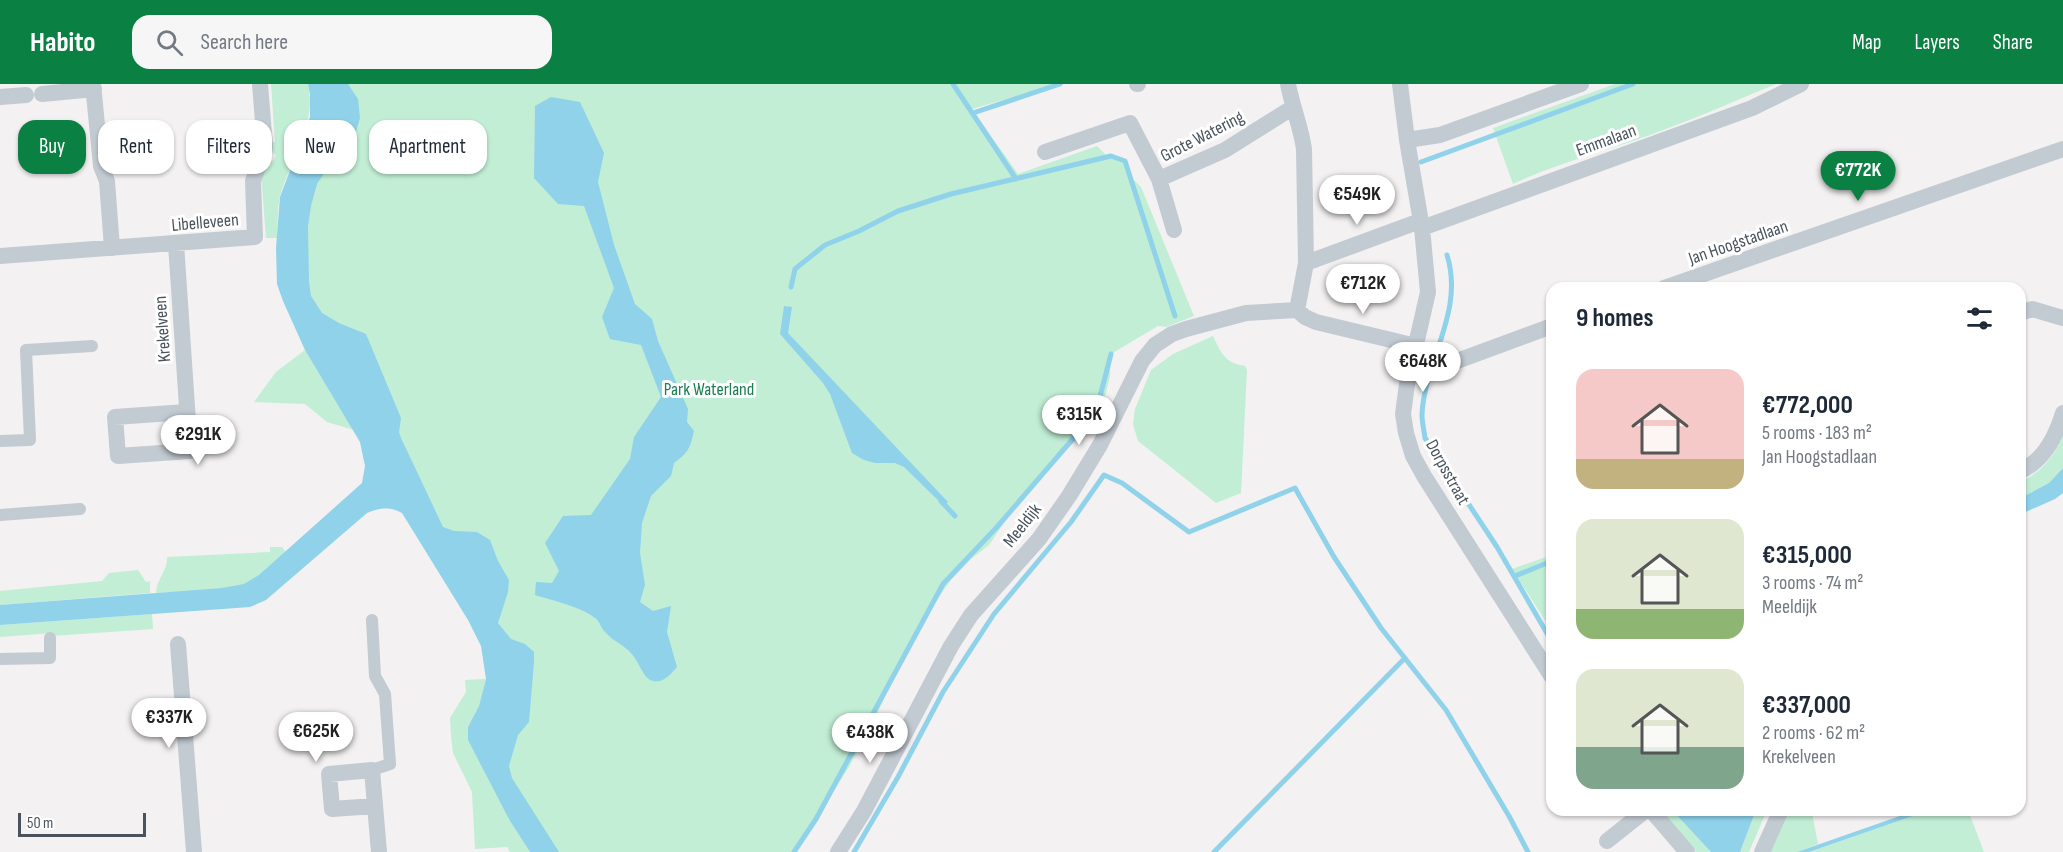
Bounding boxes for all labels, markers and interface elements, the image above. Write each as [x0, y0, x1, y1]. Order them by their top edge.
search box [132, 15, 552, 69]
text: Habito [30, 26, 96, 59]
icon: search [153, 26, 186, 59]
text: Search here [201, 29, 288, 56]
text: Map [1852, 30, 1881, 55]
text: Layers [1914, 30, 1960, 55]
text: Share [1993, 30, 2033, 55]
street label: Grote Watering [1157, 106, 1248, 166]
chip: Buy [18, 120, 86, 174]
chip: Rent [98, 120, 174, 174]
chip: Filters [186, 120, 272, 174]
chip: New [284, 120, 357, 174]
chip: Apartment [369, 120, 487, 174]
street label: Emmalaan [1573, 120, 1639, 161]
pin: €772K [1816, 151, 1900, 202]
text: €772K [1835, 158, 1881, 182]
pin: €549K [1315, 175, 1399, 226]
text: €549K [1333, 182, 1381, 206]
street label: Libelleveen [170, 209, 240, 236]
street label: Jan Hoogstadlaan [1685, 216, 1791, 270]
pin: €712K [1321, 264, 1405, 315]
text: €712K [1340, 271, 1386, 295]
street label: Krekelveen [150, 295, 175, 363]
icon: filters [1963, 302, 1996, 335]
text: 9 homes [1576, 303, 1654, 334]
pin: €648K [1381, 342, 1465, 393]
text: €648K [1399, 349, 1447, 373]
park label: Park Waterland [664, 379, 754, 400]
text: €772,000 [1762, 390, 1853, 421]
icon: home [1624, 393, 1696, 465]
pin: €315K [1037, 395, 1121, 446]
text: €315K [1056, 402, 1102, 426]
pin: €291K [156, 415, 240, 466]
text: 5 rooms · 183 m² [1762, 421, 1872, 445]
text: €291K [175, 422, 221, 446]
street label: Dorpsstraat [1421, 436, 1474, 509]
text: Jan Hoogstadlaan [1762, 445, 1877, 469]
street label: Meeldijk [999, 499, 1046, 551]
text: €315,000 [1762, 540, 1852, 571]
icon: home [1624, 543, 1696, 615]
text: 3 rooms · 74 m² [1762, 571, 1864, 595]
text: Meeldijk [1762, 595, 1817, 619]
text: €337,000 [1762, 690, 1851, 721]
icon: home [1624, 693, 1696, 765]
pin: €337K [127, 698, 211, 749]
text: €337K [145, 705, 193, 729]
pin: €625K [274, 712, 358, 763]
pin: €438K [828, 713, 912, 764]
text: €625K [292, 719, 340, 743]
text: €438K [846, 720, 894, 744]
text: 2 rooms · 62 m² [1762, 721, 1865, 745]
text: Krekelveen [1762, 745, 1836, 769]
scale bar [18, 810, 146, 838]
text: 50 m [27, 814, 53, 833]

